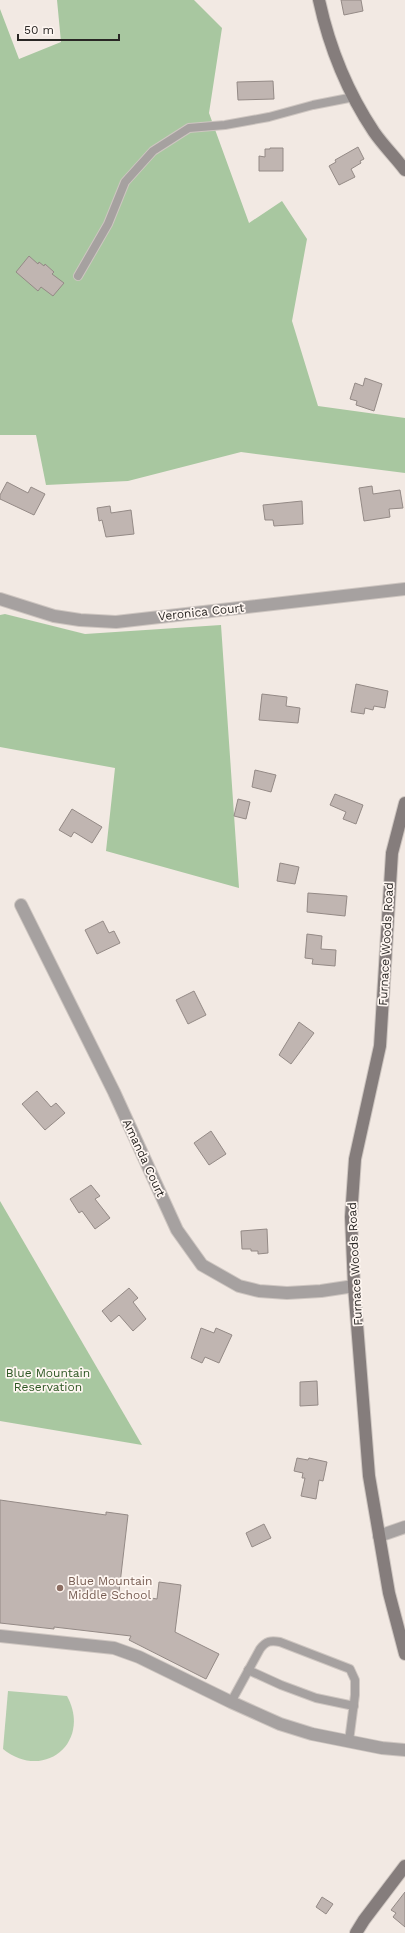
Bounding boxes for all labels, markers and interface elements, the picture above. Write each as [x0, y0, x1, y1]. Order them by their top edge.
scale bar [18, 16, 119, 42]
text: 50 m [24, 23, 54, 37]
street label: Veronica Court [157, 601, 245, 623]
street label: Furnace Woods Road [376, 882, 396, 1006]
street label: Amanda Court [120, 1117, 168, 1199]
street label: Furnace Woods Road [345, 1202, 365, 1326]
park label: Blue Mountain Reservation [6, 1366, 90, 1394]
place label: Blue Mountain Middle School [68, 1574, 152, 1602]
marker: Blue Mountain Middle School [55, 1583, 65, 1593]

